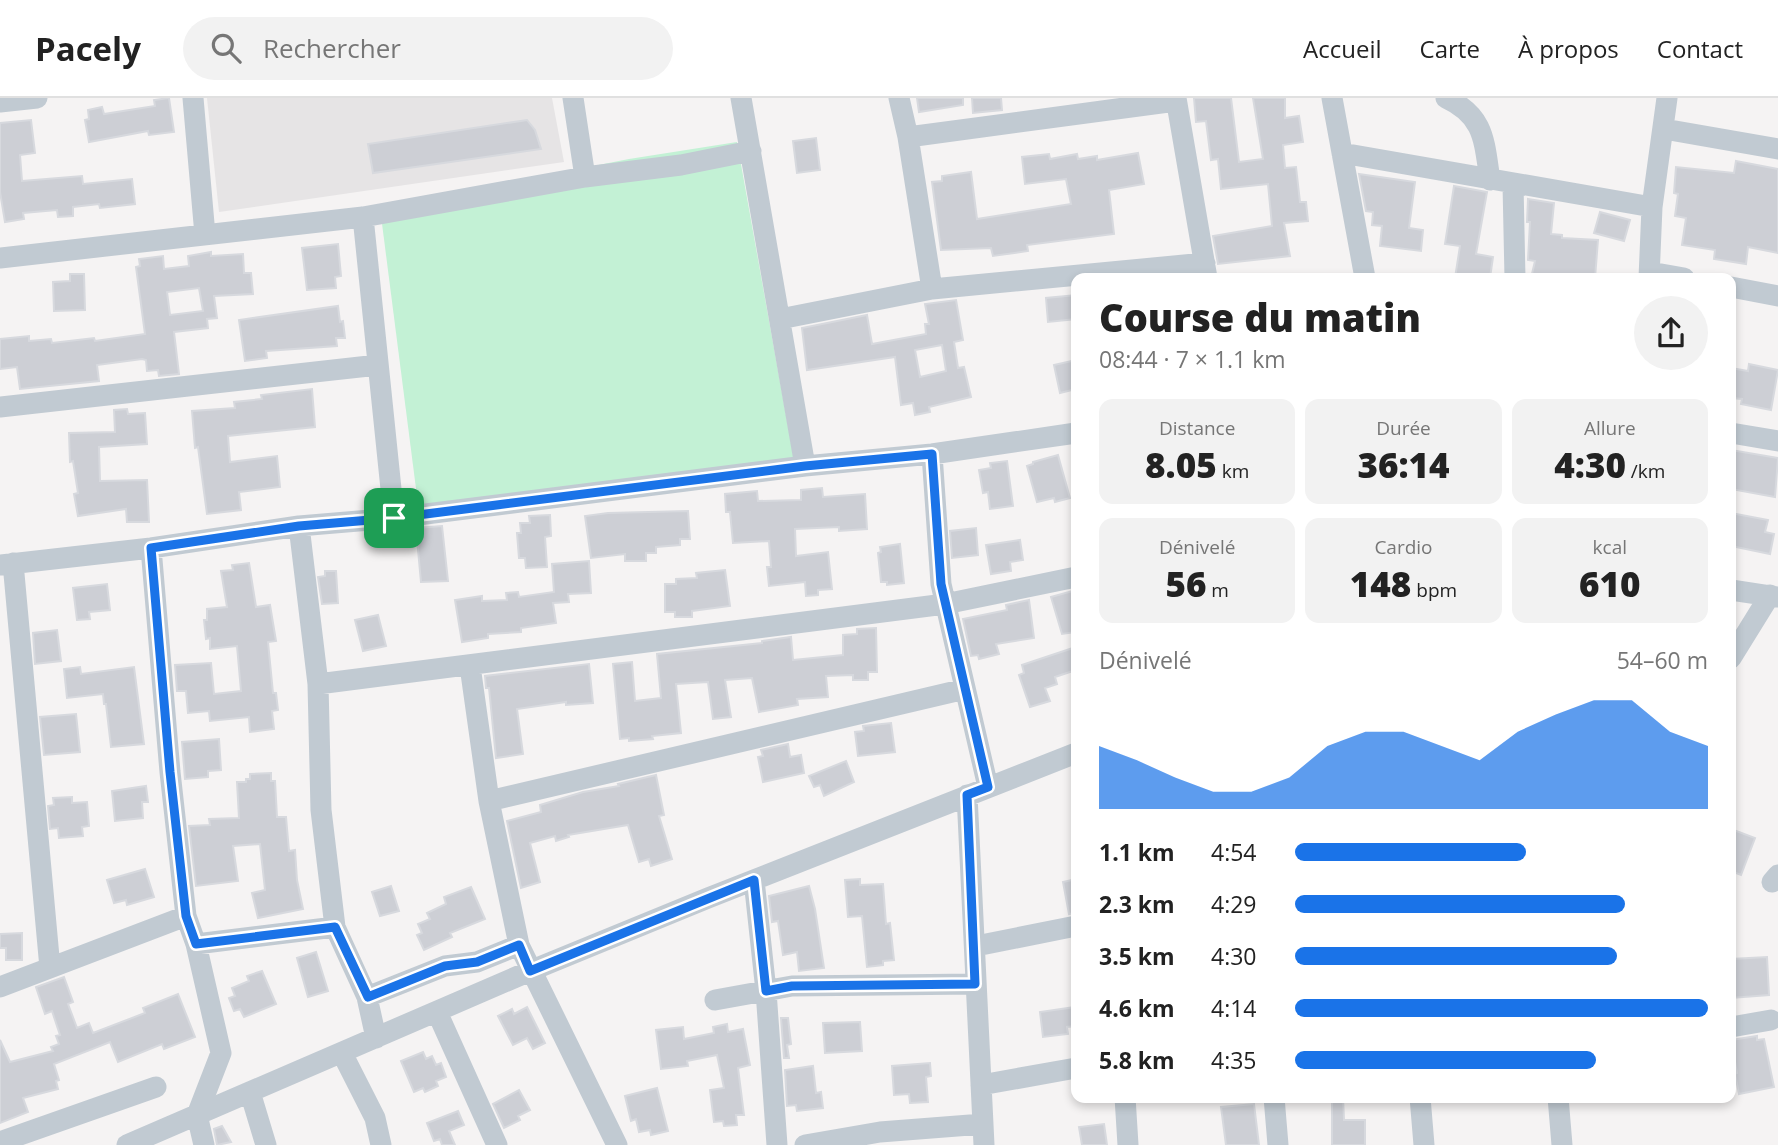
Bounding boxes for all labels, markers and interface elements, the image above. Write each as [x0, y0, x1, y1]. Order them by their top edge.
search box [183, 17, 673, 80]
text: Pacely [35, 26, 141, 71]
icon: search [207, 29, 245, 67]
text: Rechercher [263, 30, 401, 66]
text: Accueil [1303, 32, 1382, 65]
text: Carte [1420, 32, 1480, 65]
text: À propos [1518, 32, 1619, 65]
text: Contact [1657, 32, 1743, 65]
text: Course du matin [1099, 291, 1421, 343]
button: share [1634, 296, 1708, 370]
text: 08:44 · 7 × 1.1 km [1099, 343, 1286, 375]
text: Distance [1159, 415, 1235, 441]
text: Durée [1376, 415, 1431, 441]
text: Allure [1584, 415, 1636, 441]
text: 8.05 [1145, 441, 1217, 488]
text: 36:14 [1357, 441, 1450, 488]
text: 4:30 [1554, 441, 1626, 488]
text: km [1217, 458, 1249, 484]
text: /km [1626, 458, 1665, 484]
pin [364, 488, 424, 548]
icon: arrive [375, 499, 413, 537]
text: Dénivelé [1159, 534, 1235, 560]
text: Cardio [1374, 534, 1433, 560]
text: kcal [1593, 534, 1627, 560]
text: 56 [1165, 560, 1206, 607]
text: 148 [1350, 560, 1411, 607]
text: 610 [1579, 560, 1641, 607]
text: m [1206, 577, 1229, 603]
text: bpm [1411, 577, 1457, 603]
text: Dénivelé [1099, 644, 1192, 676]
text: 54–60 m [1617, 644, 1708, 676]
text: 1.1 km [1099, 836, 1175, 868]
text: 4:54 [1211, 836, 1257, 868]
text: 2.3 km [1099, 888, 1175, 920]
text: 4:29 [1211, 888, 1257, 920]
text: 3.5 km [1099, 940, 1175, 972]
text: 4:30 [1211, 940, 1257, 972]
text: 4.6 km [1099, 992, 1175, 1024]
text: 4:14 [1211, 992, 1257, 1024]
text: 5.8 km [1099, 1044, 1175, 1076]
text: 4:35 [1211, 1044, 1257, 1076]

